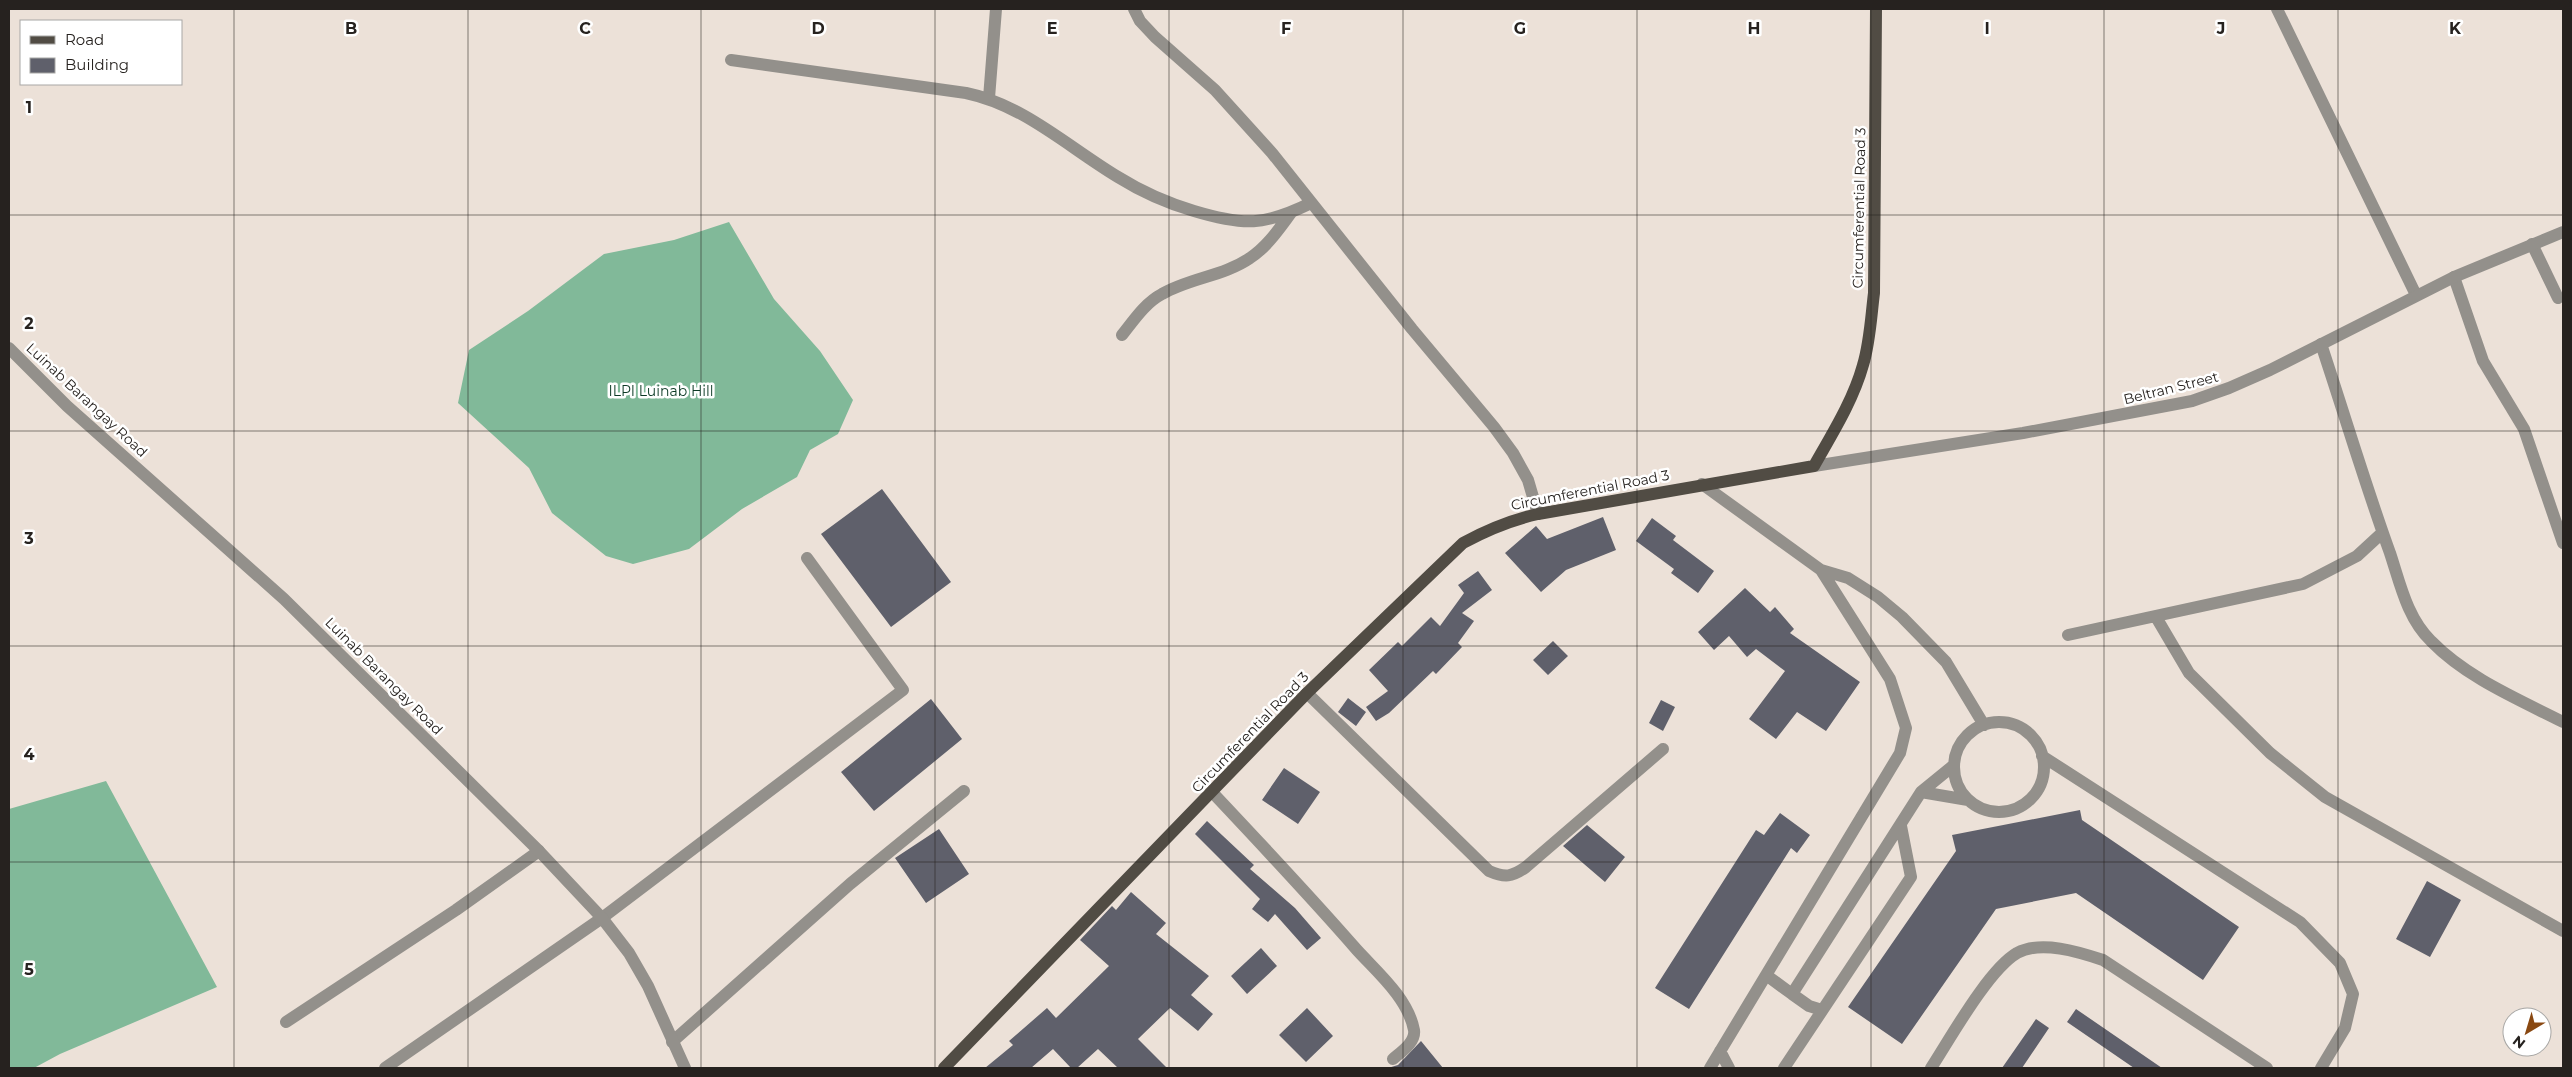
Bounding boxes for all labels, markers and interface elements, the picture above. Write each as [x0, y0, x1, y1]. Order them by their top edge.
text: B [345, 19, 357, 38]
text: C [579, 19, 591, 38]
text: D [811, 19, 825, 38]
text: E [1047, 19, 1057, 38]
text: F [1281, 19, 1291, 38]
text: G [1514, 19, 1526, 38]
text: H [1748, 19, 1760, 38]
text: I [1984, 19, 1990, 38]
text: J [2216, 19, 2225, 38]
text: K [2449, 19, 2462, 38]
legend [20, 20, 182, 85]
text: Road [65, 30, 104, 49]
text: Building [65, 55, 129, 74]
text: 1 [26, 98, 32, 117]
street label: Circumferential Road 3 [1849, 127, 1869, 289]
text: 2 [24, 314, 34, 333]
street label: Luinab Barangay Road [23, 339, 151, 461]
street label: Beltran Street [2122, 367, 2221, 408]
park label: ILPI Luinab Hill [608, 382, 714, 400]
street label: Circumferential Road 3 [1509, 466, 1671, 514]
text: 3 [23, 529, 34, 548]
street label: Luinab Barangay Road [321, 613, 447, 739]
street label: Circumferential Road 3 [1188, 668, 1312, 796]
text: 4 [23, 745, 35, 764]
text: 5 [24, 960, 34, 979]
north arrow [2502, 1007, 2552, 1057]
text: N [2509, 1032, 2529, 1053]

